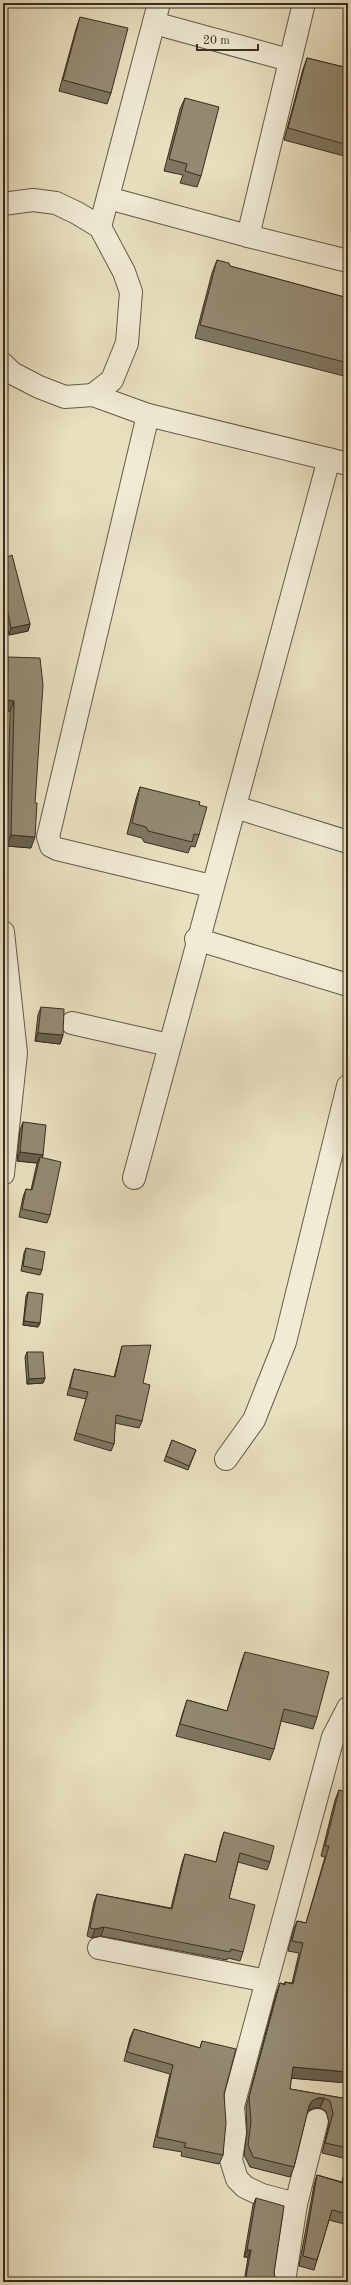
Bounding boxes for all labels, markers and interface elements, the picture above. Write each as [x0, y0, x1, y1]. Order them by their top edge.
scale bar [197, 26, 258, 52]
text: 20 m [203, 35, 230, 47]

